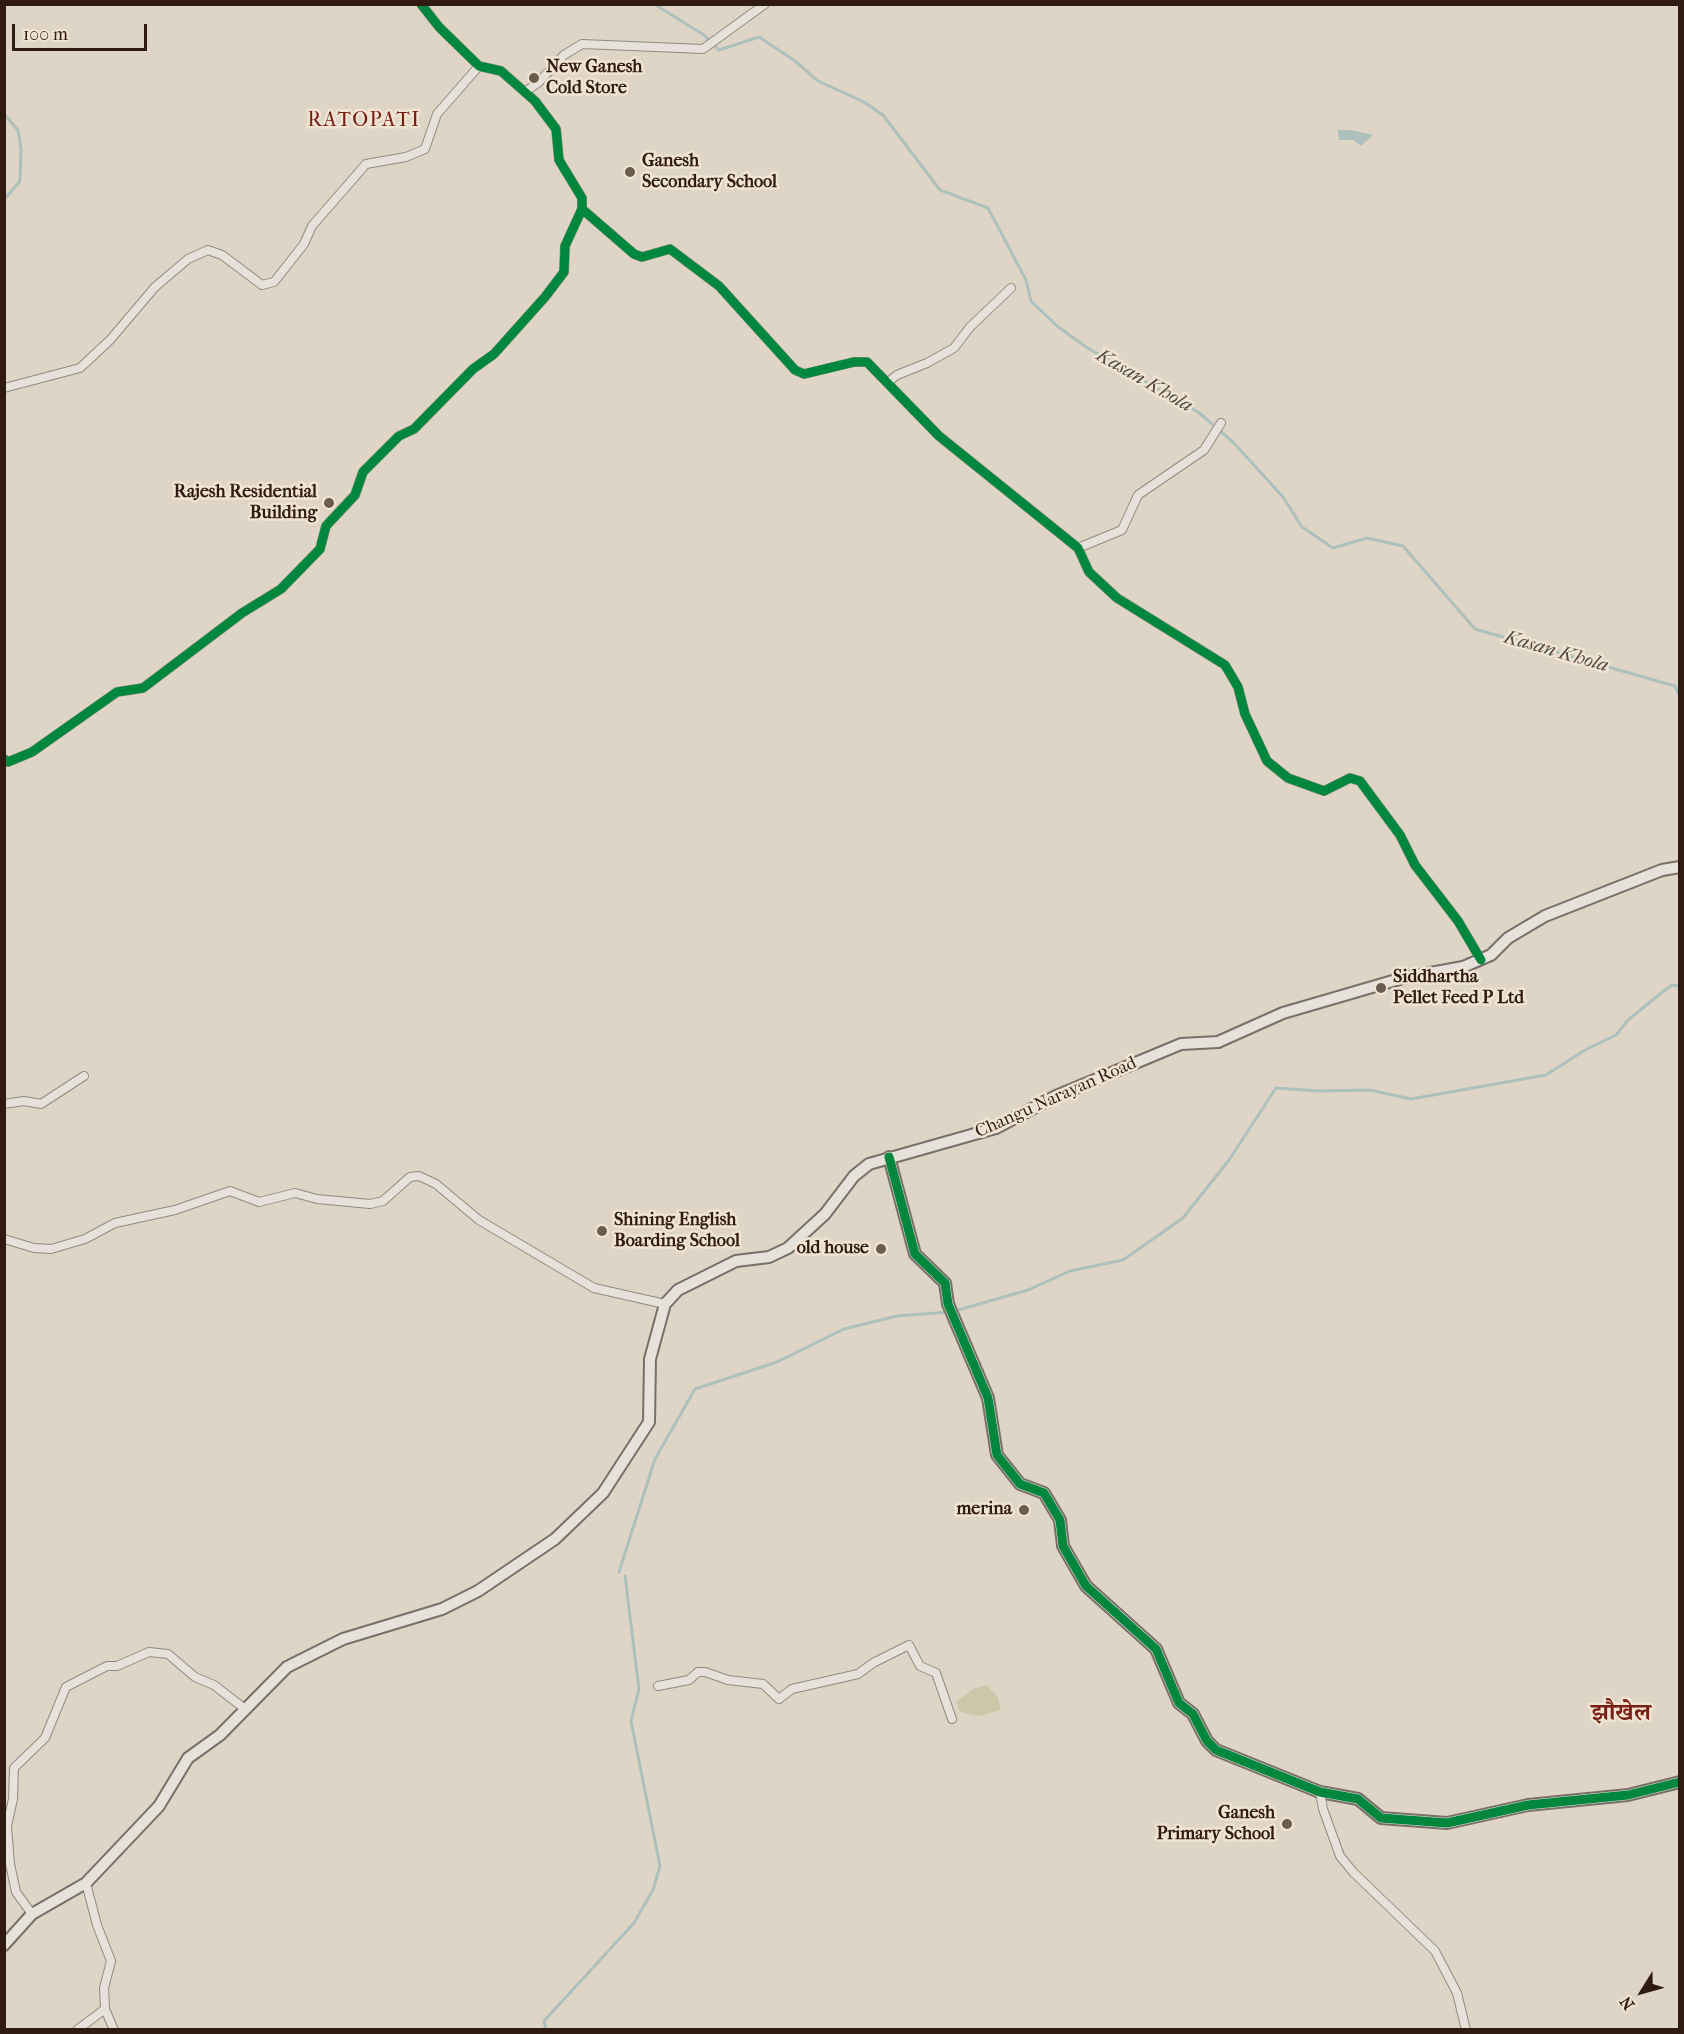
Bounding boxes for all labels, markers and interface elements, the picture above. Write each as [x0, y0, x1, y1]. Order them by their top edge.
scale bar [15, 12, 150, 50]
text: 100 m [23, 24, 68, 45]
place label: New Ganesh Cold Store [546, 57, 642, 100]
marker: New Ganesh Cold Store [527, 71, 541, 85]
district label: RATOPATI [307, 109, 421, 133]
place label: Ganesh Secondary School [642, 151, 777, 194]
marker: Ganesh Secondary School [623, 165, 637, 179]
water label: Kasan Khola [1092, 344, 1196, 418]
place label: Rajesh Residential Building [174, 482, 317, 524]
marker: Rajesh Residential Building [322, 496, 336, 510]
water label: Kasan Khola [1501, 626, 1611, 678]
place label: Siddhartha Pellet Feed P Ltd [1393, 967, 1524, 1010]
marker: Siddhartha Pellet Feed P Ltd [1374, 981, 1388, 995]
street label: Changu Narayan Road [972, 1053, 1140, 1143]
place label: Shining English Boarding School [614, 1210, 740, 1252]
marker: Shining English Boarding School [595, 1224, 609, 1238]
place label: old house [797, 1238, 869, 1260]
marker: old house [874, 1242, 888, 1256]
place label: merina [956, 1499, 1012, 1521]
marker: merina [1017, 1503, 1031, 1517]
district label: झौखेल [1591, 1700, 1651, 1728]
place label: Ganesh Primary School [1157, 1803, 1275, 1846]
marker: Ganesh Primary School [1280, 1817, 1294, 1831]
north arrow [1612, 1962, 1672, 2022]
text: N [1616, 1993, 1638, 2014]

